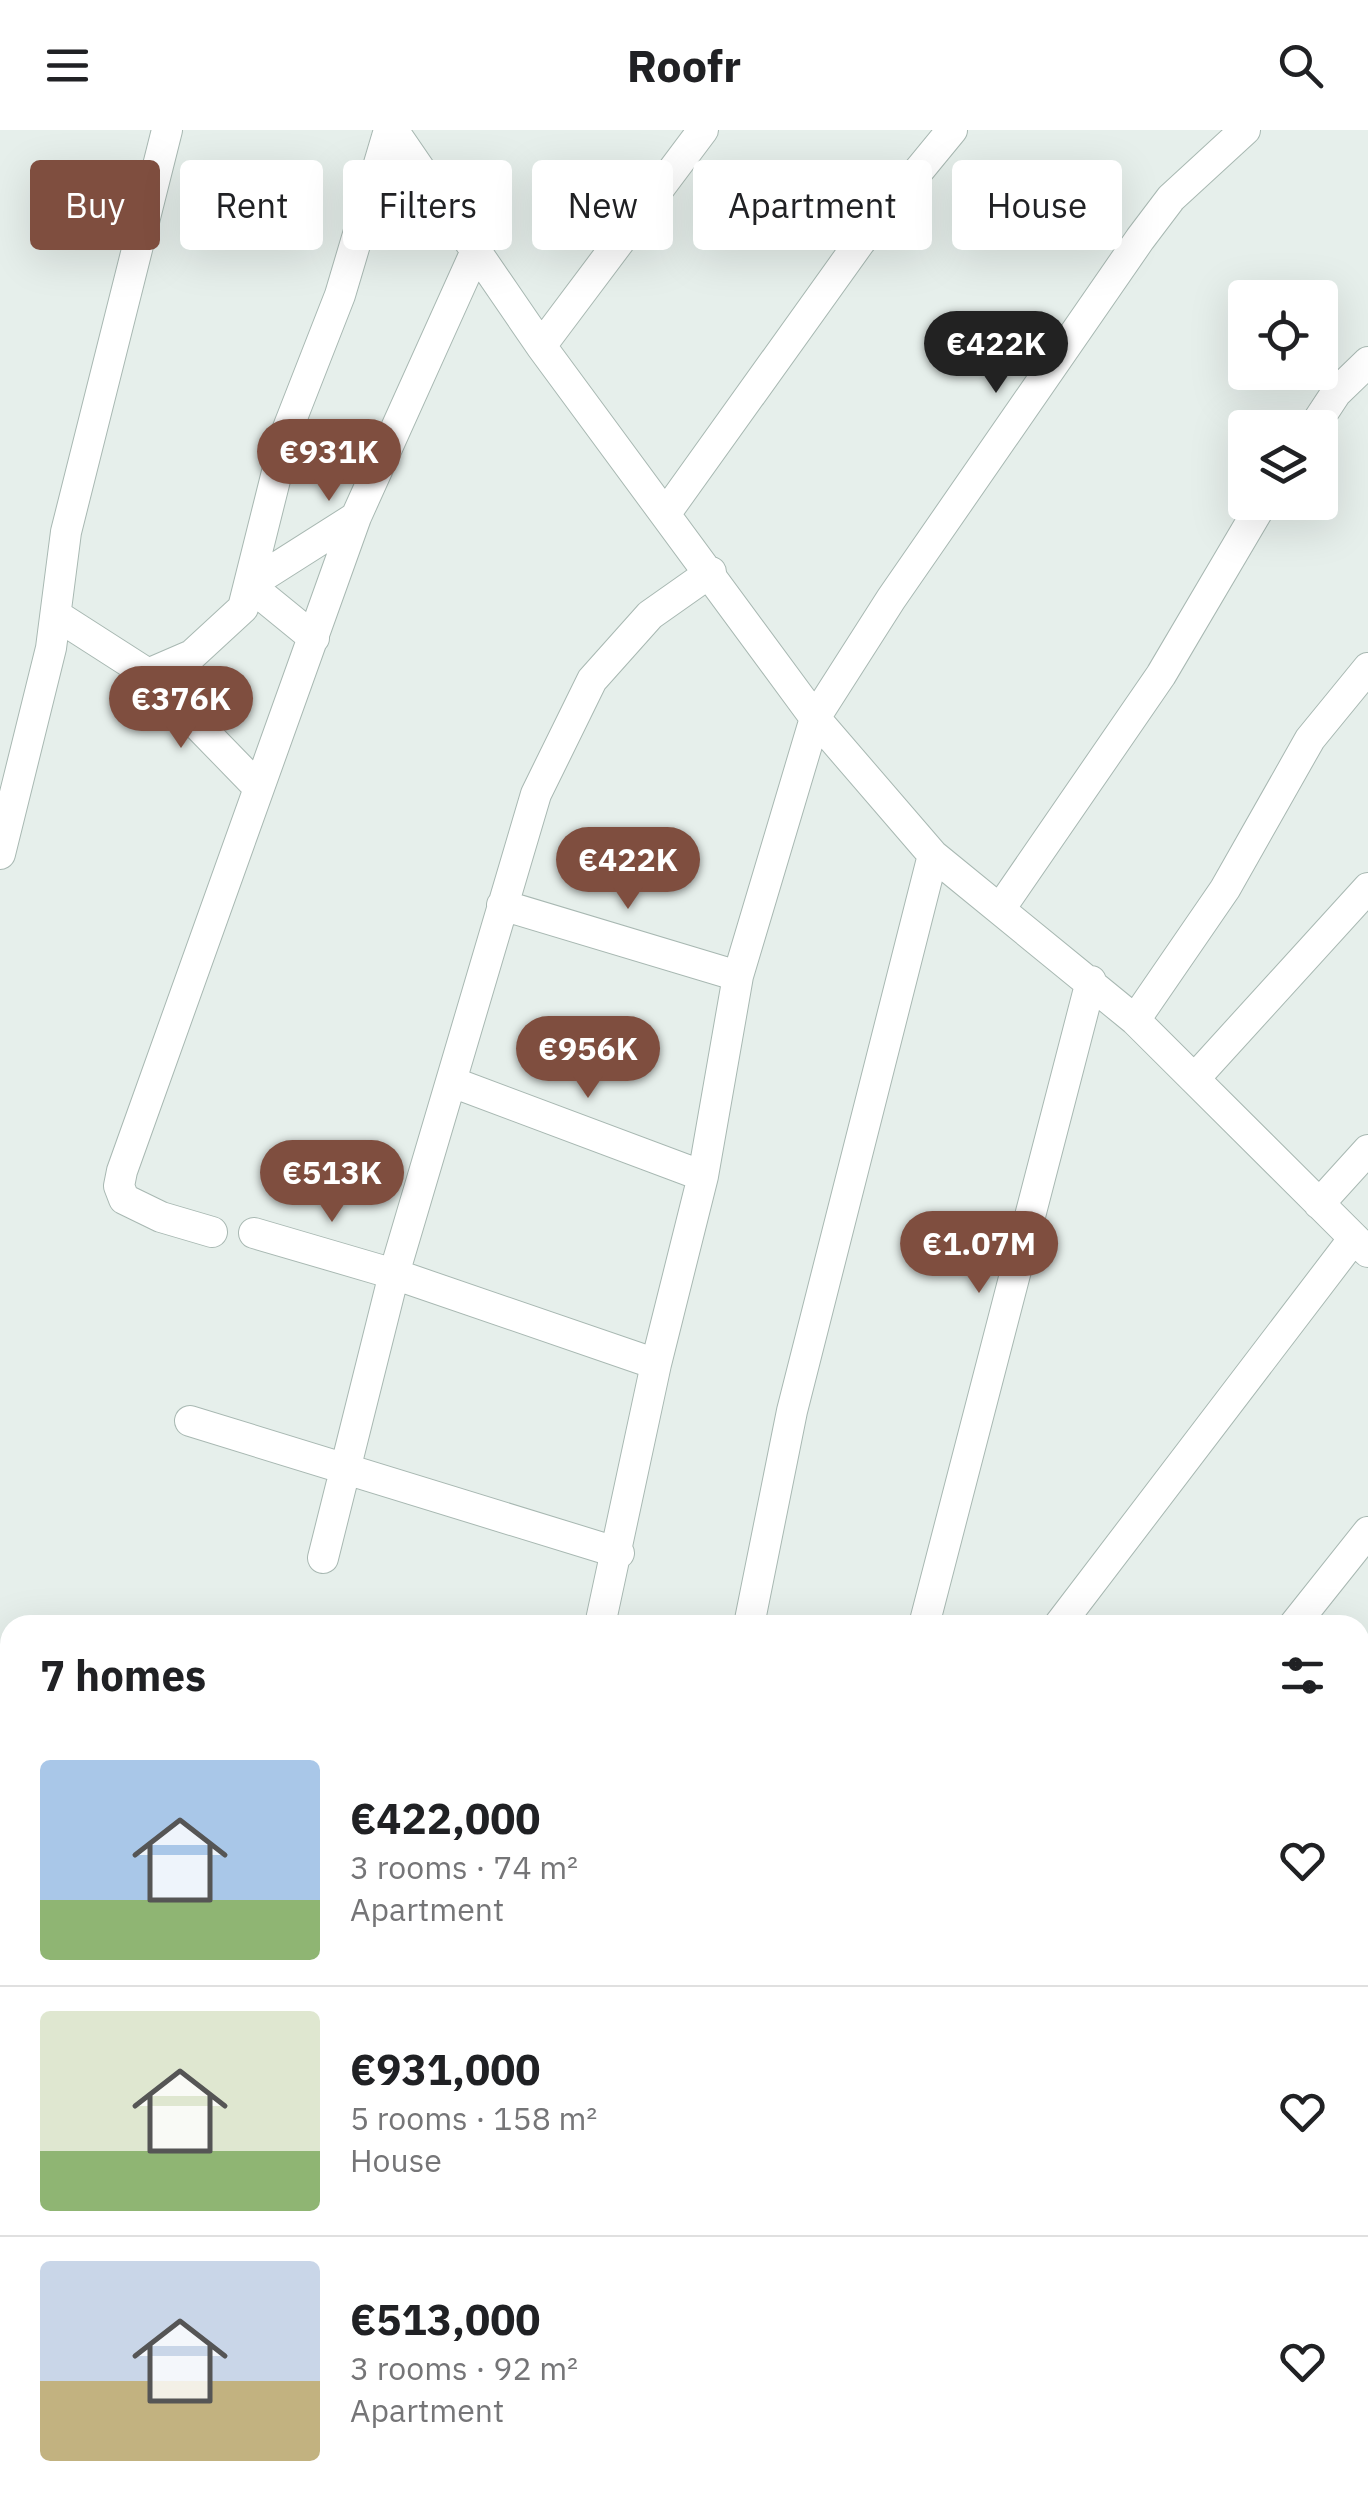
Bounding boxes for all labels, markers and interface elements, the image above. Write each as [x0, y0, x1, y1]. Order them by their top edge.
text: Roofr [627, 36, 741, 94]
icon: menu [40, 38, 95, 93]
icon: search [1273, 38, 1328, 93]
chip: Buy [30, 160, 160, 250]
chip: Rent [180, 160, 323, 250]
chip: Filters [343, 160, 512, 250]
chip: New [532, 160, 673, 250]
chip: Apartment [693, 160, 932, 250]
chip: House [952, 160, 1122, 250]
map controls [1228, 280, 1338, 520]
button: locate [1228, 280, 1338, 390]
pin: €422K [926, 311, 1066, 396]
text: €422K [946, 322, 1046, 364]
button: layers [1228, 410, 1338, 520]
pin: €931K [259, 419, 399, 504]
text: €931K [279, 430, 379, 472]
pin: €376K [111, 666, 251, 751]
text: €376K [131, 677, 231, 719]
pin: €422K [558, 827, 698, 912]
text: €422K [578, 838, 678, 880]
pin: €956K [518, 1016, 658, 1101]
text: €956K [538, 1027, 638, 1069]
pin: €513K [262, 1140, 402, 1225]
text: €513K [282, 1151, 382, 1193]
pin: €1.07M [898, 1211, 1060, 1296]
text: €1.07M [922, 1222, 1036, 1264]
text: 7 homes [40, 1648, 206, 1703]
icon: filters [1275, 1648, 1330, 1703]
text: €422,000 [350, 1791, 541, 1846]
icon: home [120, 1800, 240, 1920]
icon: heart [1275, 1833, 1330, 1888]
text: 3 rooms · 74 m² [350, 1846, 578, 1888]
text: Apartment [350, 1888, 504, 1930]
text: €931,000 [350, 2042, 541, 2097]
icon: home [120, 2051, 240, 2171]
icon: heart [1275, 2084, 1330, 2139]
text: 5 rooms · 158 m² [350, 2097, 597, 2139]
text: House [350, 2139, 442, 2181]
text: €513,000 [350, 2292, 541, 2347]
icon: home [120, 2301, 240, 2421]
icon: heart [1275, 2334, 1330, 2389]
text: 3 rooms · 92 m² [350, 2347, 578, 2389]
text: Apartment [350, 2389, 504, 2431]

